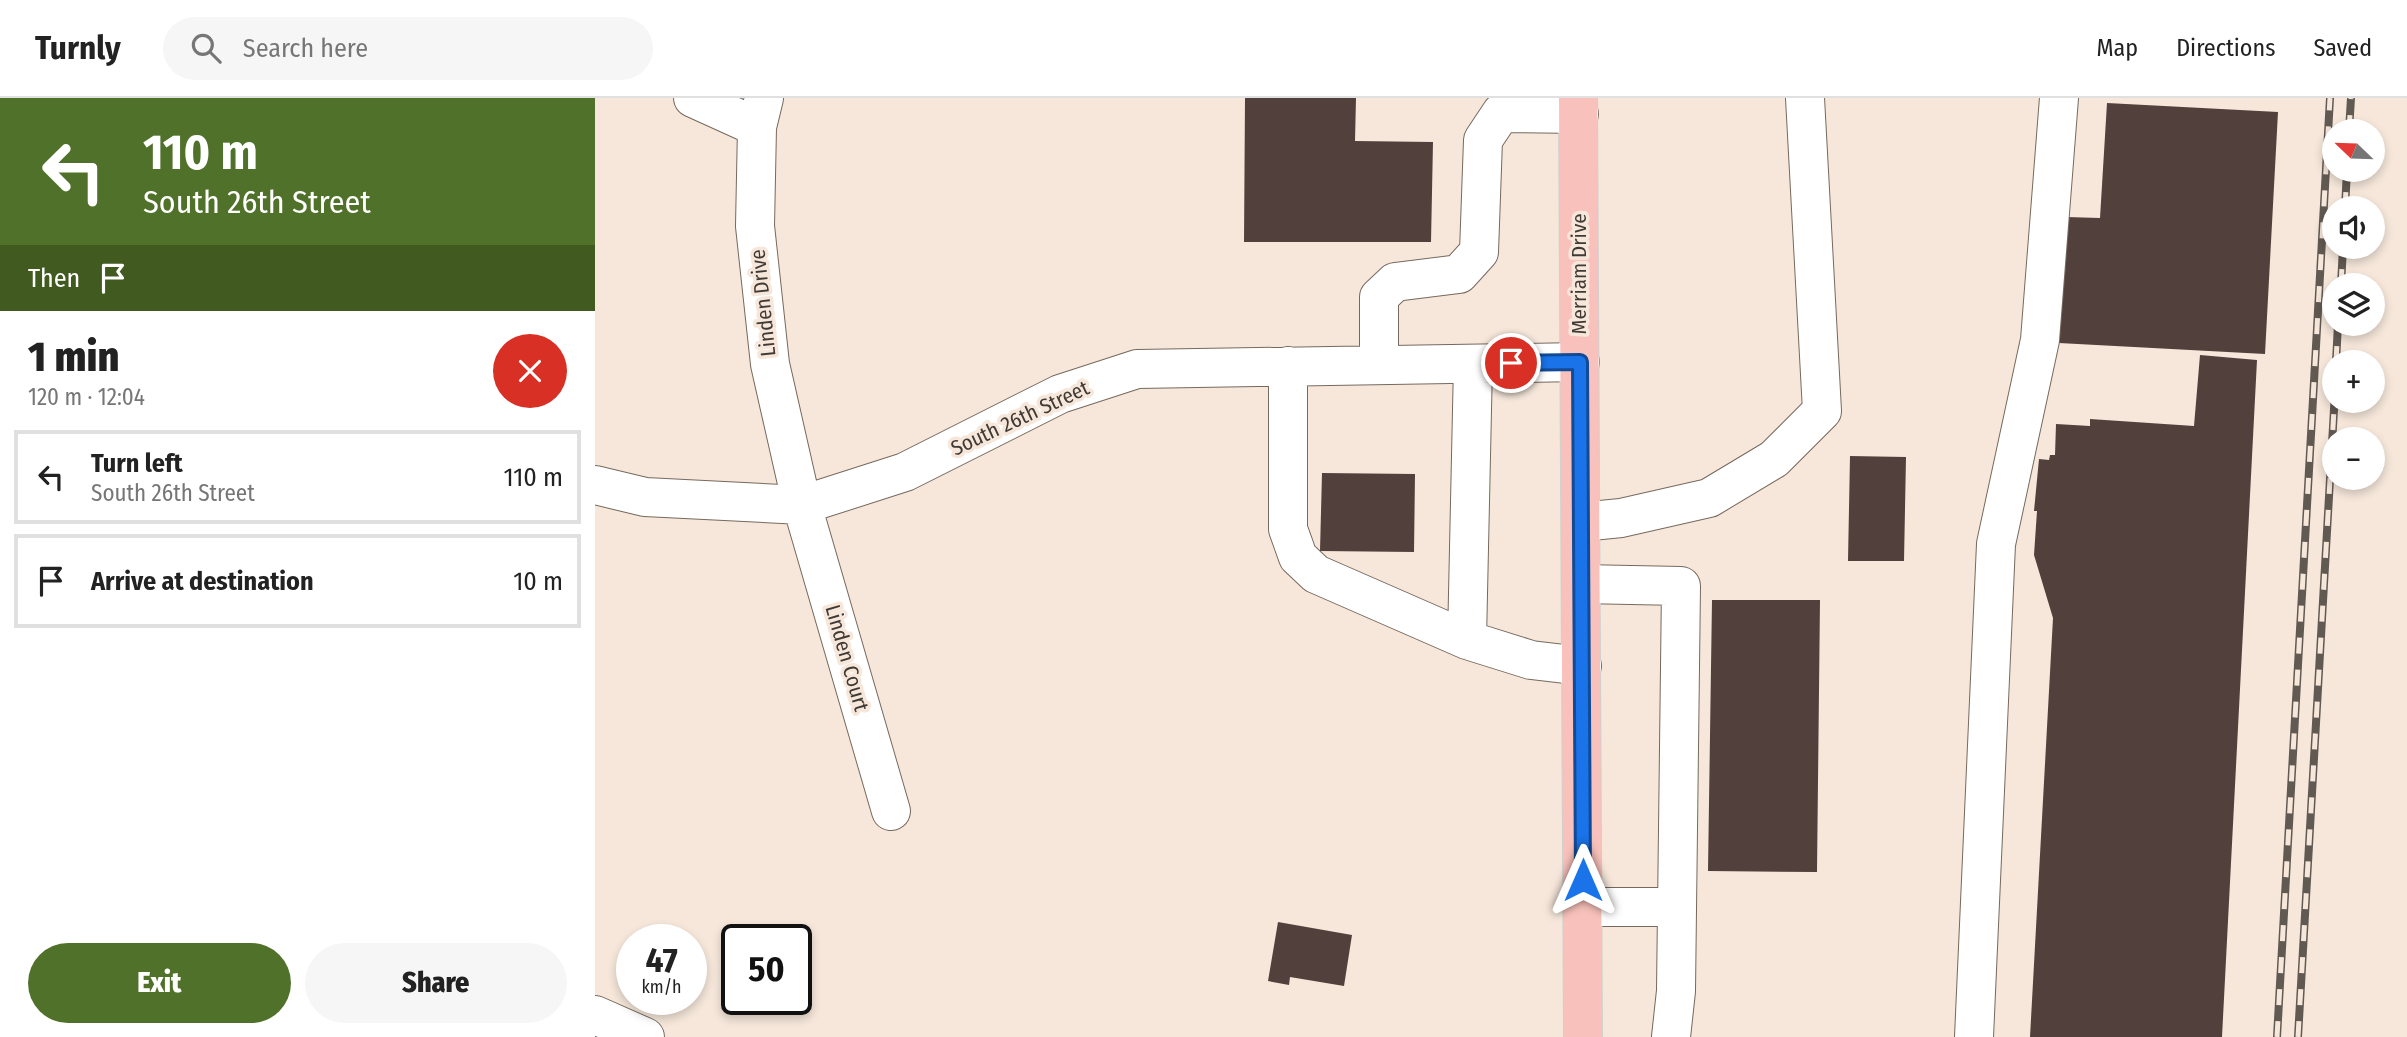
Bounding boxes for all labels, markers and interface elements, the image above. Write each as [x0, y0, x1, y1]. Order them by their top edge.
search box [163, 17, 653, 80]
text: Turnly [35, 28, 121, 68]
icon: search [187, 29, 225, 67]
text: Search here [243, 33, 368, 64]
text: Map [2097, 34, 2138, 62]
text: Directions [2176, 34, 2275, 62]
text: Saved [2313, 34, 2372, 62]
north arrow [2322, 119, 2385, 182]
map controls [2322, 119, 2385, 490]
text: 110 m [143, 123, 258, 182]
icon: left [28, 126, 119, 217]
text: South 26th Street [143, 183, 371, 221]
button: sound [2322, 196, 2385, 259]
street label: Merriam Drive [1566, 213, 1592, 335]
street label: Linden Drive [744, 248, 782, 358]
icon: arrive [94, 259, 132, 297]
text: Then [28, 263, 80, 294]
button: layers [2322, 273, 2385, 336]
text: 1 min [28, 332, 119, 382]
pin [1481, 333, 1541, 393]
button: close [493, 334, 567, 408]
icon: arrive [1492, 344, 1530, 382]
button: + [2322, 350, 2385, 413]
street label: South 26th Street [947, 375, 1093, 461]
text: 120 m · 12:04 [28, 383, 145, 411]
button: − [2322, 427, 2385, 490]
text: Turn left [91, 448, 183, 479]
icon: left [32, 458, 70, 496]
text: 110 m [503, 462, 563, 493]
text: South 26th Street [91, 479, 255, 507]
icon: arrive [32, 562, 70, 600]
text: Arrive at destination [91, 566, 314, 597]
text: 10 m [513, 566, 563, 597]
street label: Linden Court [819, 602, 875, 714]
position arrow [1546, 843, 1620, 917]
speed limit sign: 50 [721, 924, 812, 1015]
text: 47 [645, 939, 678, 981]
button: Exit [28, 943, 291, 1023]
button: Share [305, 943, 567, 1023]
text: km/h [641, 976, 682, 998]

